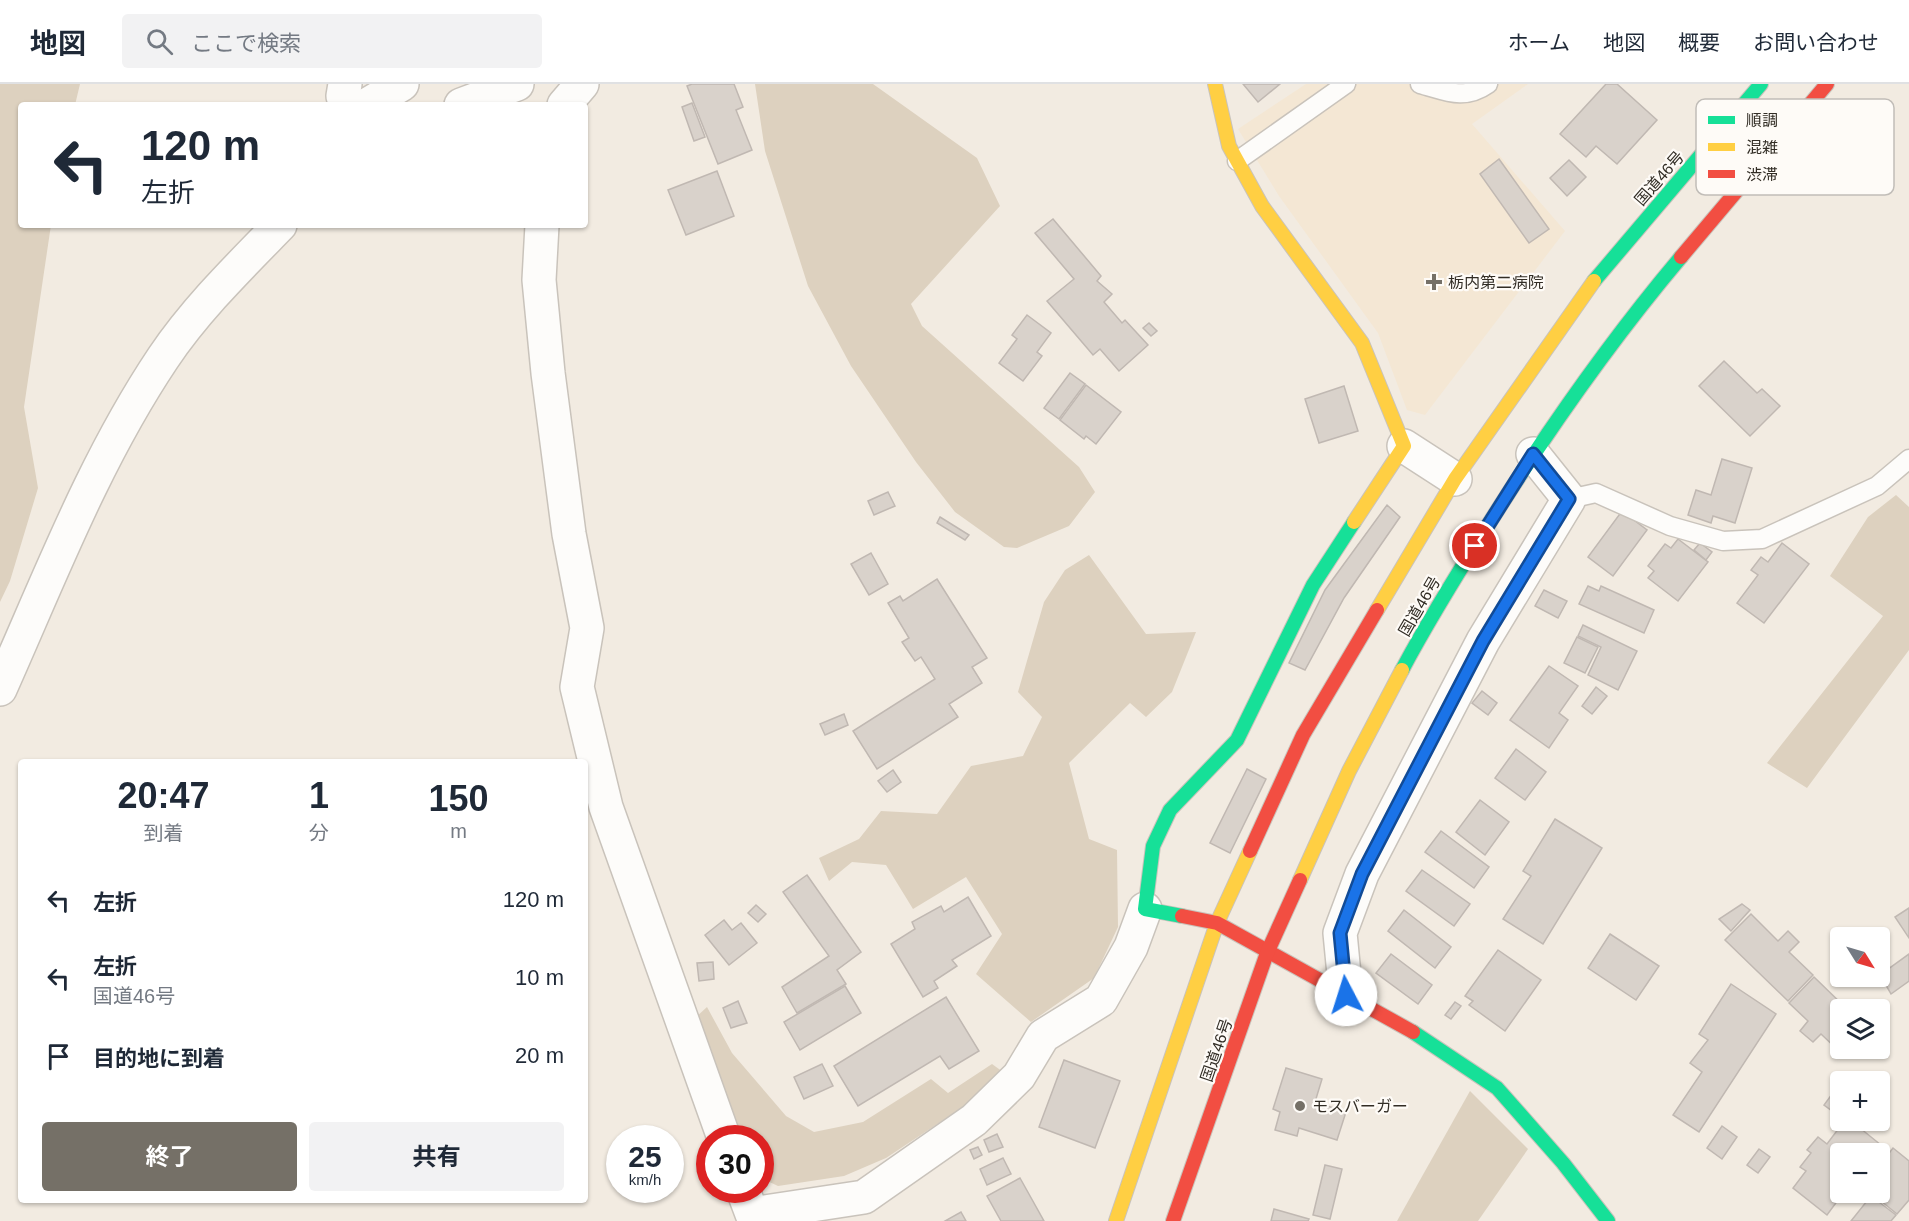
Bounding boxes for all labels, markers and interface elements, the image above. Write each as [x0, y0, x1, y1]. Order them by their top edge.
search box [122, 14, 542, 68]
icon: search [143, 25, 176, 58]
text: 地図 [30, 28, 86, 59]
text: ここで検索 [191, 31, 301, 56]
text: ホーム [1508, 31, 1570, 54]
text: 地図 [1603, 31, 1645, 54]
text: 概要 [1678, 31, 1720, 54]
text: お問い合わせ [1753, 31, 1879, 54]
legend [1696, 99, 1894, 195]
text: 順調 [1746, 112, 1778, 129]
text: 120 m [141, 122, 260, 169]
icon: left [42, 126, 120, 204]
text: 混雑 [1746, 139, 1778, 156]
street label: 国道46号 [1631, 148, 1687, 209]
text: 渋滞 [1746, 166, 1778, 183]
text: 左折 [141, 178, 195, 208]
marker: 栃内第二病院 [1425, 273, 1443, 291]
place label: 栃内第二病院 [1448, 274, 1544, 291]
pin [1449, 520, 1500, 571]
icon: arrive [1458, 529, 1491, 562]
street label: 国道46号 [1396, 574, 1443, 639]
text: 20:47 [117, 775, 210, 816]
text: 1 [309, 775, 329, 816]
text: 150 [428, 778, 489, 819]
text: m [450, 820, 467, 842]
text: 到着 [143, 822, 183, 844]
text: 分 [309, 822, 329, 844]
icon: left [42, 884, 75, 917]
text: 120 m [503, 887, 564, 912]
text: 左折 [93, 890, 137, 915]
north arrow [1830, 927, 1890, 987]
map controls [1830, 927, 1890, 1203]
text: 左折 [93, 954, 137, 979]
icon: left [42, 962, 75, 995]
position arrow [1314, 963, 1378, 1027]
text: 10 m [515, 965, 564, 990]
text: 国道46号 [93, 985, 175, 1007]
button: layers [1830, 999, 1890, 1059]
street label: 国道46号 [1198, 1016, 1235, 1084]
icon: arrive [42, 1040, 75, 1073]
text: 20 m [515, 1043, 564, 1068]
text: 目的地に到着 [93, 1046, 225, 1071]
button: + [1830, 1071, 1890, 1131]
place label: モスバーガー [1312, 1098, 1408, 1115]
marker: モスバーガー [1293, 1099, 1307, 1113]
button: 終了 [42, 1122, 297, 1191]
button: 共有 [309, 1122, 564, 1191]
speed limit sign: 30 [696, 1125, 774, 1203]
text: 25 [628, 1140, 662, 1173]
button: − [1830, 1143, 1890, 1203]
text: km/h [629, 1171, 661, 1188]

